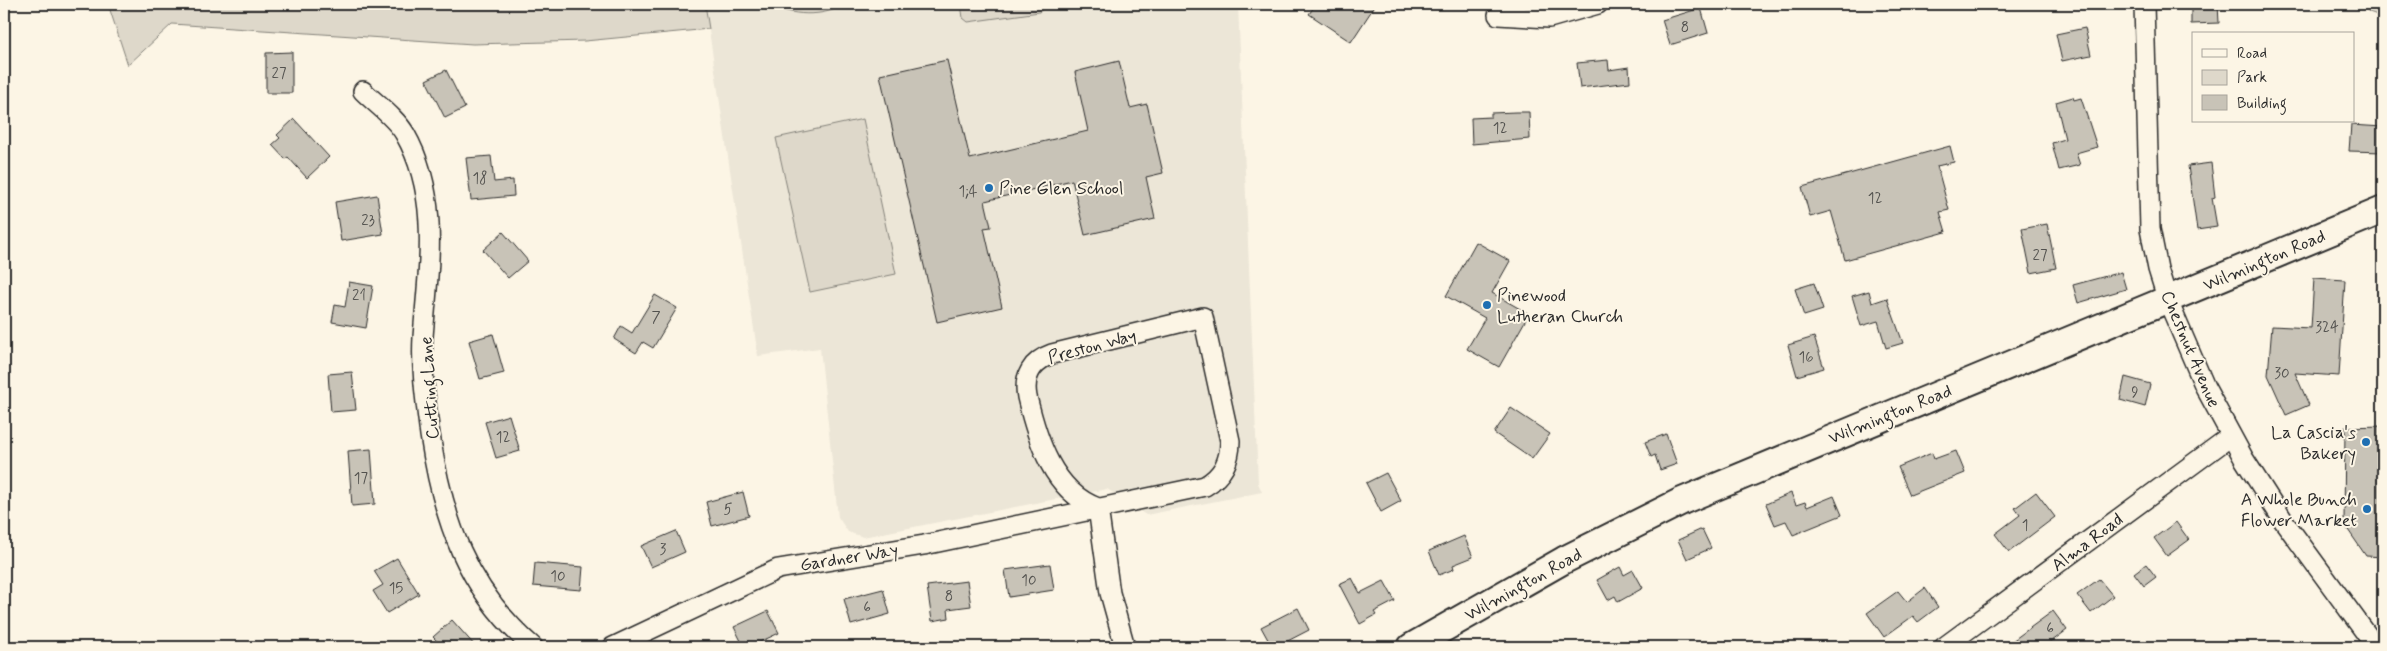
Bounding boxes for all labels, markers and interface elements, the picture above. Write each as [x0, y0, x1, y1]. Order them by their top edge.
house number: 8 [1681, 18, 1689, 38]
legend [2192, 32, 2354, 122]
text: Road [2237, 44, 2267, 64]
house number: 27 [272, 64, 287, 84]
text: Park [2237, 68, 2267, 88]
text: Building [2237, 94, 2287, 115]
house number: 12 [1493, 119, 1507, 139]
house number: 18 [473, 169, 487, 189]
place label: Pine Glen School [999, 177, 1123, 201]
house number: 1;4 [959, 182, 978, 202]
marker: Pine Glen School [983, 182, 995, 194]
house number: 12 [1868, 189, 1882, 209]
house number: 23 [361, 211, 375, 231]
street label: Wilmington Road [2199, 224, 2330, 299]
house number: 27 [2033, 246, 2048, 266]
place label: Pinewood Lutheran Church [1497, 284, 1623, 329]
house number: 21 [352, 286, 366, 306]
street label: Chestnut Avenue [2155, 287, 2226, 412]
marker: Pinewood Lutheran Church [1481, 299, 1493, 311]
house number: 7 [651, 308, 661, 328]
house number: 324 [2315, 318, 2339, 338]
street label: Preston Way [1045, 324, 1139, 370]
street label: Cutting Lane [414, 336, 448, 440]
house number: 16 [1798, 348, 1814, 368]
house number: 30 [2274, 364, 2290, 384]
street label: Wilmington Road [1825, 379, 1956, 452]
house number: 9 [2131, 383, 2139, 403]
place label: La Cascia's Bakery [2271, 421, 2356, 466]
house number: 12 [496, 428, 510, 448]
marker: La Cascia's Bakery [2360, 436, 2372, 448]
house number: 17 [354, 469, 369, 489]
place label: A Whole Bunch Flower Market [2241, 488, 2357, 533]
house number: 5 [723, 500, 733, 520]
marker: A Whole Bunch Flower Market [2361, 503, 2373, 515]
street label: Alma Road [2047, 508, 2128, 578]
house number: 1 [2022, 516, 2028, 536]
street label: Gardner Way [798, 538, 900, 578]
house number: 3 [660, 540, 667, 560]
street label: Wilmington Road [1460, 543, 1587, 629]
house number: 10 [550, 567, 566, 587]
house number: 10 [1021, 571, 1037, 591]
house number: 15 [389, 579, 403, 599]
house number: 8 [945, 587, 953, 607]
house number: 6 [863, 598, 871, 618]
house number: 6 [2046, 619, 2054, 639]

